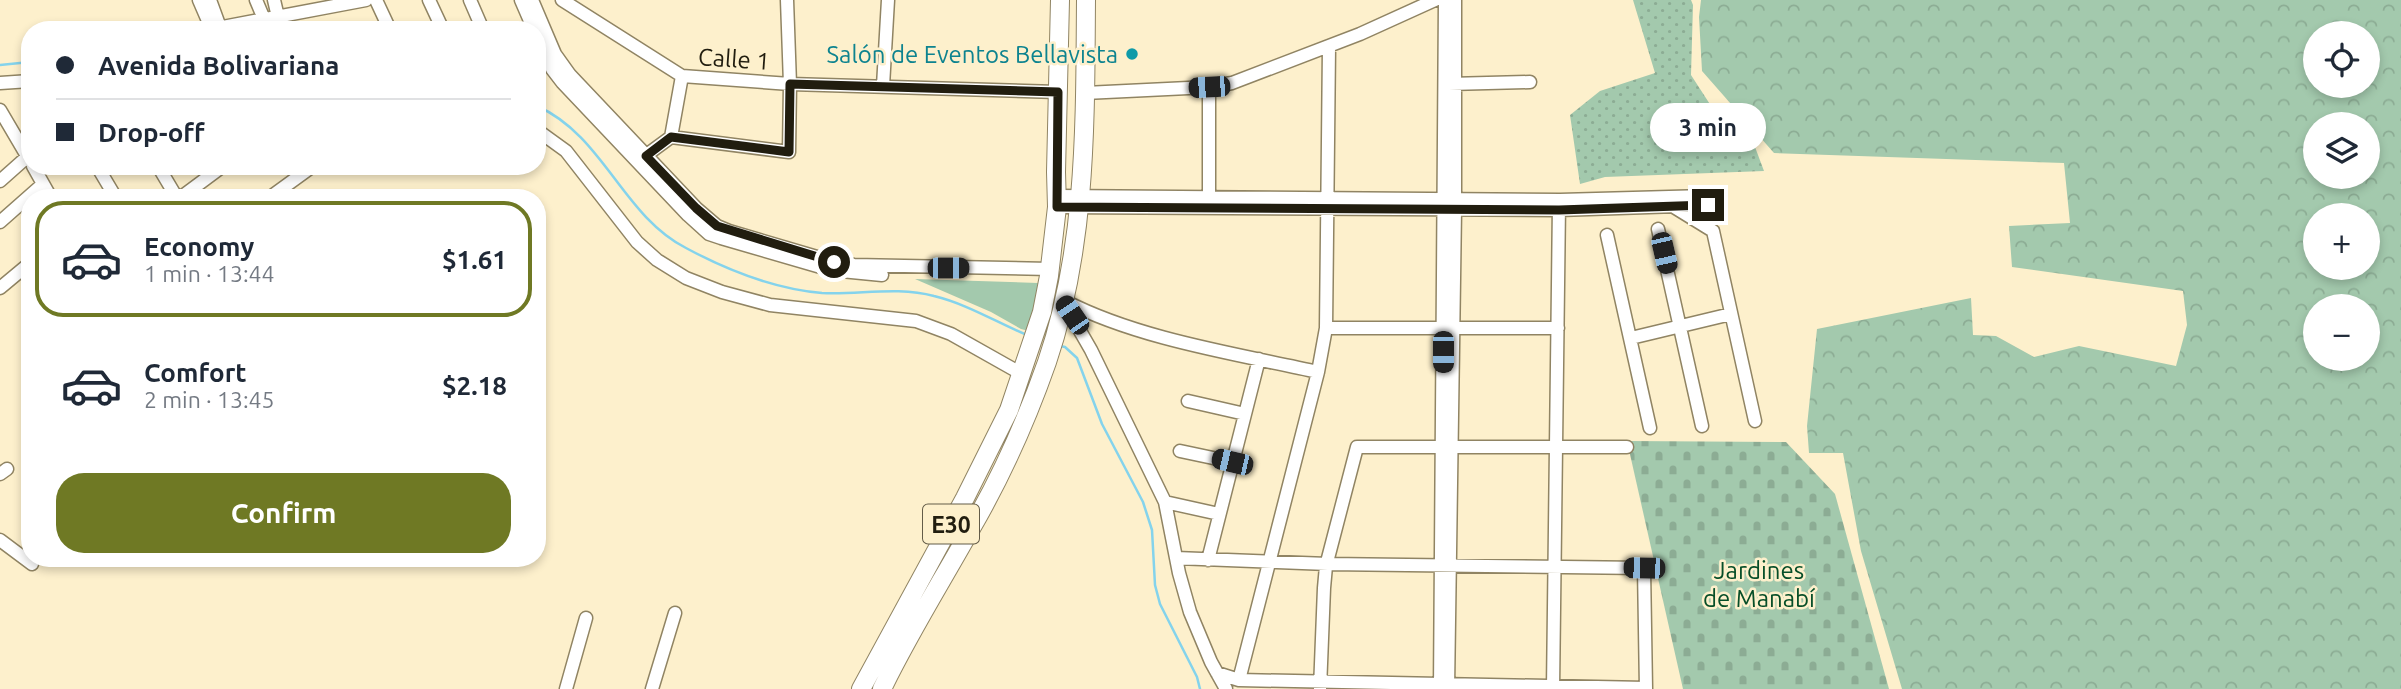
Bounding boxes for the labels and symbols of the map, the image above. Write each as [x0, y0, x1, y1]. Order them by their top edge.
place label: Salón de Eventos Bellavista [827, 41, 1118, 68]
street label: Calle 1 [697, 43, 771, 75]
marker: Salón de Eventos Bellavista [1124, 46, 1140, 62]
car [1188, 75, 1231, 99]
callout: 3 min [1650, 104, 1766, 152]
route end [1692, 189, 1724, 221]
car [1650, 230, 1679, 276]
route start [818, 246, 850, 278]
car [928, 258, 970, 279]
car [1052, 292, 1093, 338]
car [1433, 331, 1454, 373]
car [1210, 447, 1255, 477]
road number: E30 [923, 504, 979, 544]
car [1623, 557, 1666, 579]
park label: Jardines de Manabí [1703, 557, 1816, 612]

